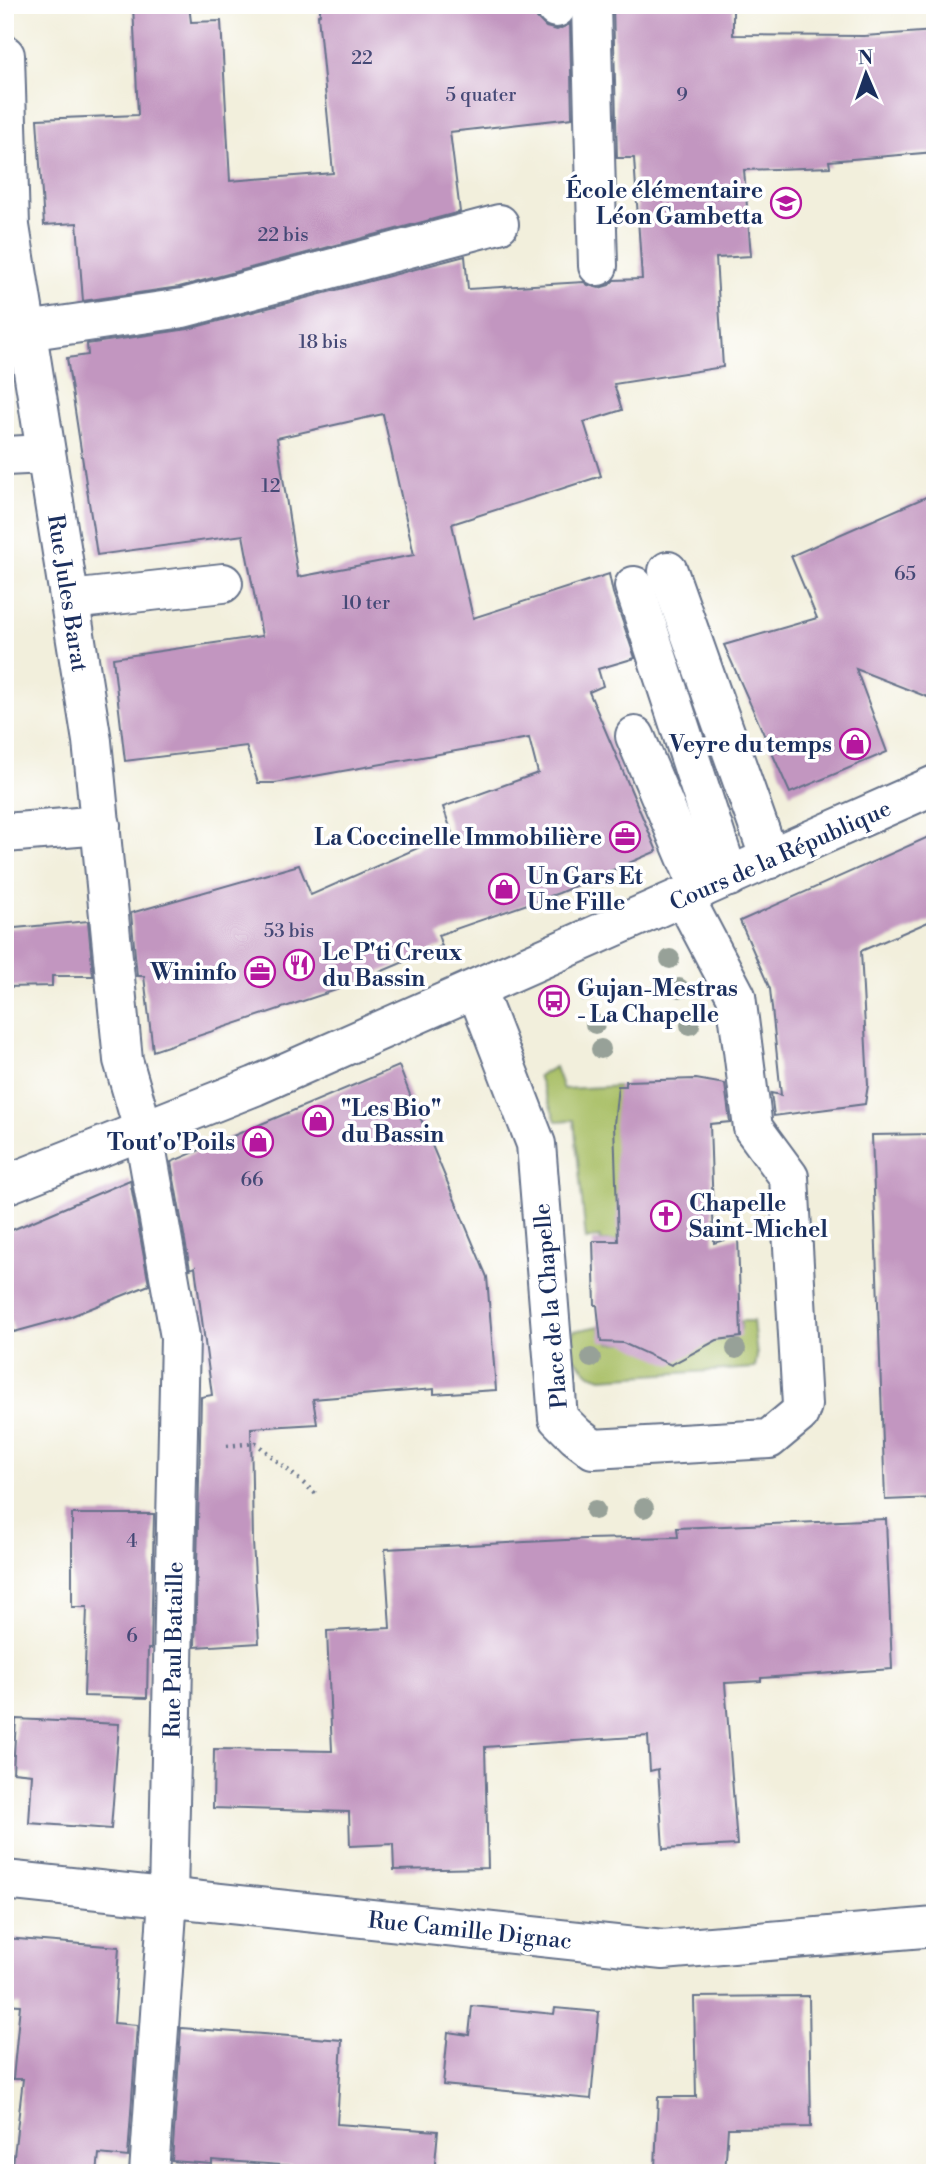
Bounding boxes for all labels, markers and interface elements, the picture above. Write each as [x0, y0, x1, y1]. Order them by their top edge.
north arrow [832, 38, 902, 108]
house number: 22 [351, 46, 373, 70]
text: N [858, 46, 873, 70]
house number: 5 quater [446, 83, 516, 107]
house number: 9 [676, 83, 688, 107]
place label: École élémentaire Léon Gambetta [566, 174, 764, 231]
school or university icon: École élémentaire Léon Gambetta [769, 186, 803, 220]
house number: 22 bis [258, 223, 309, 247]
house number: 18 bis [299, 330, 347, 354]
house number: 12 [261, 474, 281, 498]
street label: Rue Jules Barat [41, 512, 93, 674]
house number: 65 [894, 562, 916, 586]
house number: 10 ter [342, 591, 390, 615]
shop icon: Veyre du temps [838, 727, 872, 761]
place label: Veyre du temps [668, 731, 832, 759]
street label: Cours de la République [665, 794, 895, 917]
office icon: La Coccinelle Immobilière [608, 820, 642, 854]
place label: La Coccinelle Immobilière [314, 824, 602, 852]
place label: Un Gars Et Une Fille [527, 863, 643, 917]
shop icon: Un Gars Et Une Fille [487, 872, 521, 906]
house number: 53 bis [264, 919, 314, 943]
place label: Le P'ti Creux du Bassin [322, 939, 463, 993]
restaurant icon: Le P'ti Creux du Bassin [282, 948, 316, 982]
office icon: Wininfo [243, 955, 277, 989]
place label: Wininfo [149, 959, 237, 987]
place label: Gujan-Mestras - La Chapelle [577, 975, 738, 1029]
bus stop icon: Gujan-Mestras - La Chapelle [537, 984, 571, 1018]
place label: "Les Bio" du Bassin [341, 1095, 444, 1149]
shop icon: "Les Bio" du Bassin [301, 1104, 335, 1138]
shop icon: Tout'o'Poils [241, 1125, 275, 1159]
place label: Tout'o'Poils [107, 1129, 235, 1157]
house number: 66 [240, 1168, 264, 1192]
place label: Chapelle Saint-Michel [689, 1190, 828, 1244]
church icon: Chapelle Saint-Michel [649, 1199, 683, 1233]
street label: Place de la Chapelle [528, 1202, 574, 1410]
house number: 4 [126, 1529, 138, 1553]
street label: Rue Paul Bataille [158, 1561, 190, 1739]
house number: 6 [126, 1624, 138, 1648]
street label: Rue Camille Dignac [367, 1906, 573, 1956]

